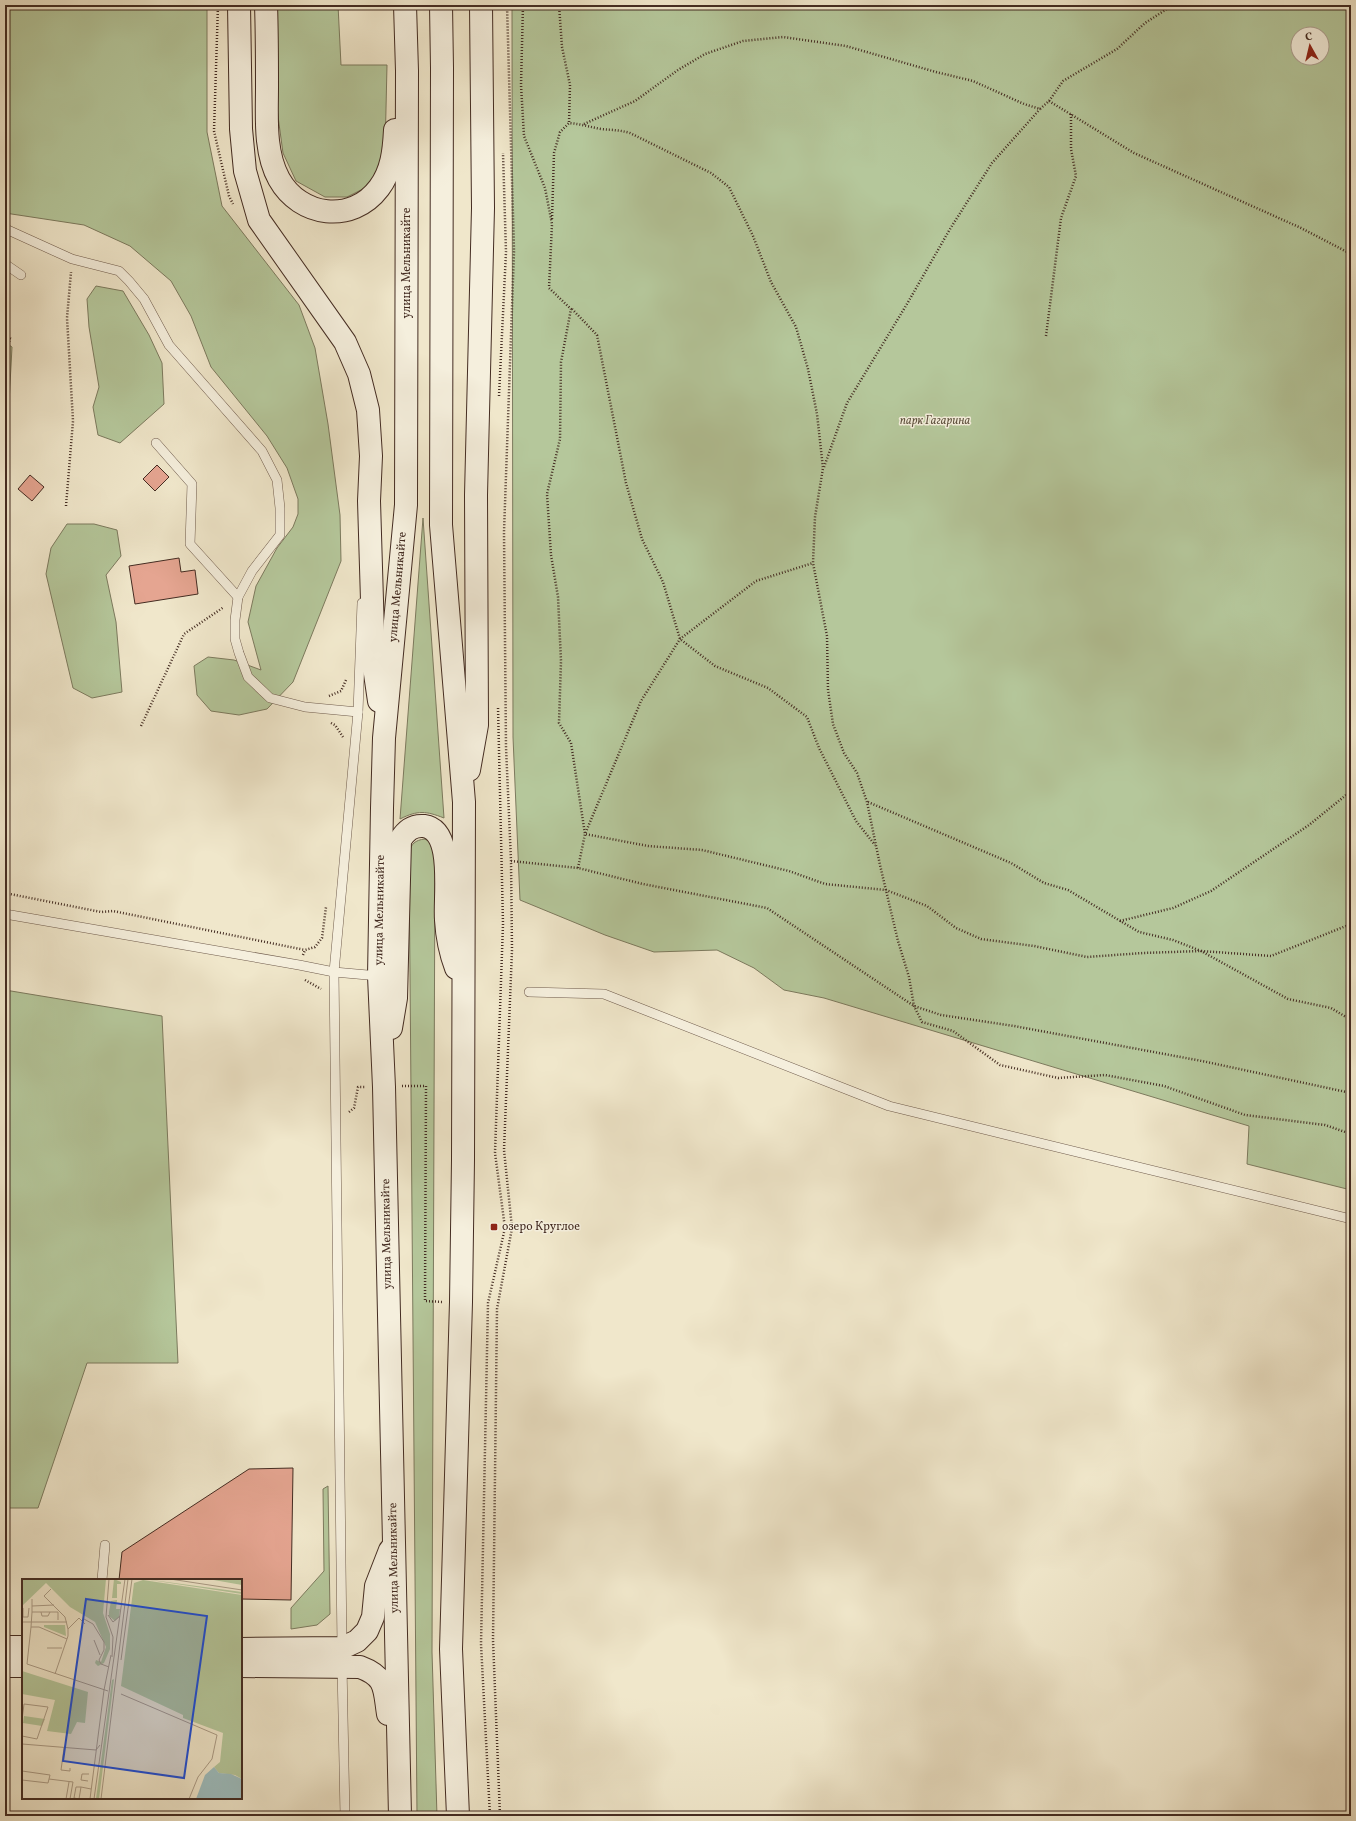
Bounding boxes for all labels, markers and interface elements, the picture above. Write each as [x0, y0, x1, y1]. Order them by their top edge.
north arrow [1290, 26, 1330, 66]
text: С [1304, 30, 1313, 46]
street label: улица Мельникайте [399, 207, 415, 318]
park label: парк Гагарина [900, 413, 971, 429]
street label: улица Мельникайте [385, 531, 411, 643]
street label: улица Мельникайте [371, 854, 389, 966]
street label: улица Мельникайте [378, 1178, 396, 1290]
place label: озеро Круглое [502, 1219, 580, 1235]
marker: озеро Круглое [489, 1222, 499, 1232]
street label: улица Мельникайте [385, 1502, 403, 1614]
inset map [22, 1579, 242, 1799]

